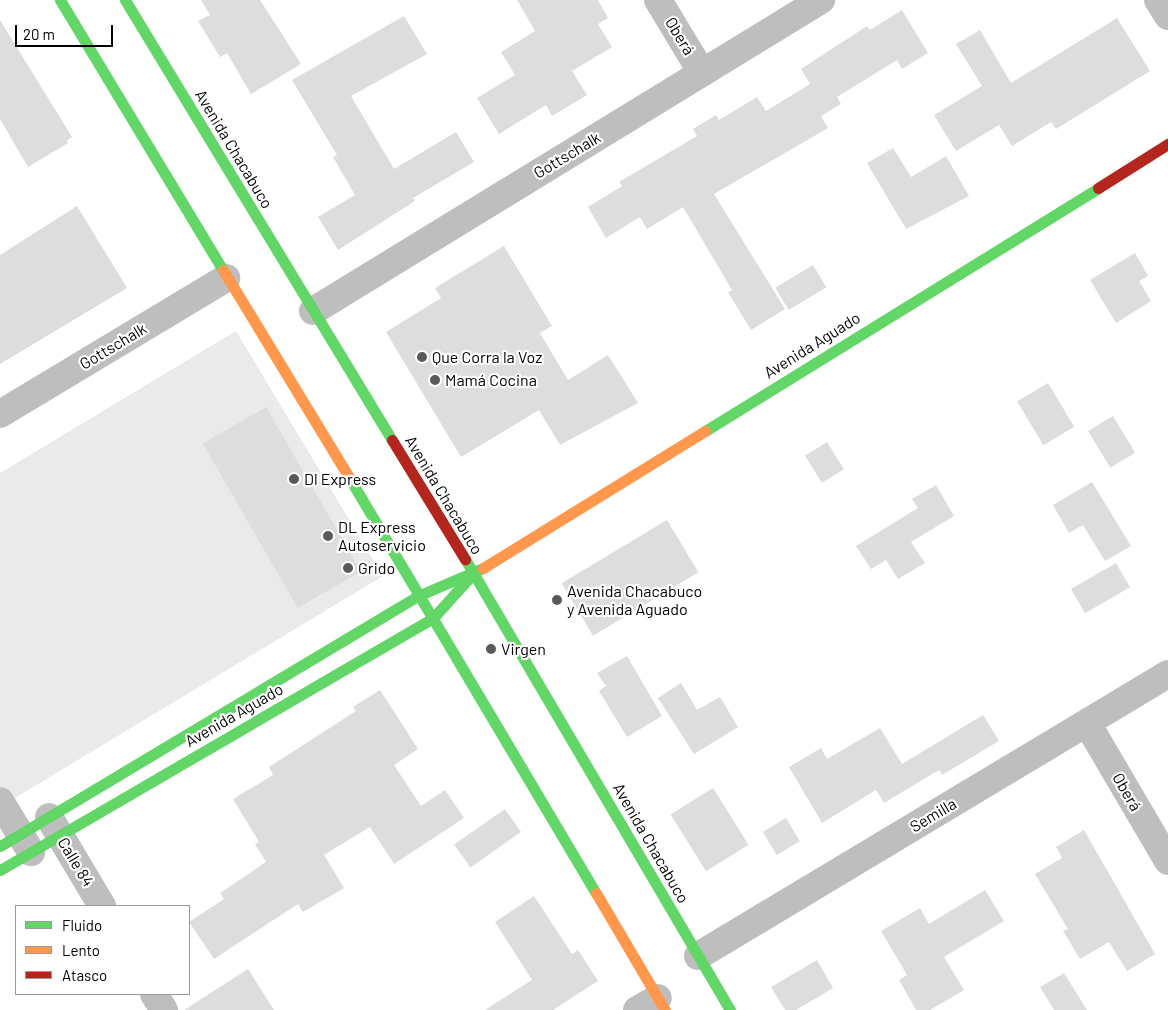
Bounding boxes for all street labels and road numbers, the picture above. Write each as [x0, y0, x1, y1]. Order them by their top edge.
street label: Oberá [661, 13, 699, 59]
street label: Avenida Chacabuco [191, 86, 277, 212]
street label: Gottschalk [530, 128, 604, 182]
street label: Avenida Aguado [760, 308, 864, 382]
street label: Gottschalk [76, 319, 150, 373]
street label: Avenida Chacabuco [401, 432, 487, 558]
street label: Avenida Aguado [182, 679, 286, 751]
street label: Oberá [1108, 769, 1146, 815]
street label: Avenida Chacabuco [609, 780, 693, 906]
street label: Semilla [906, 794, 960, 836]
street label: Calle 84 [54, 834, 98, 890]

